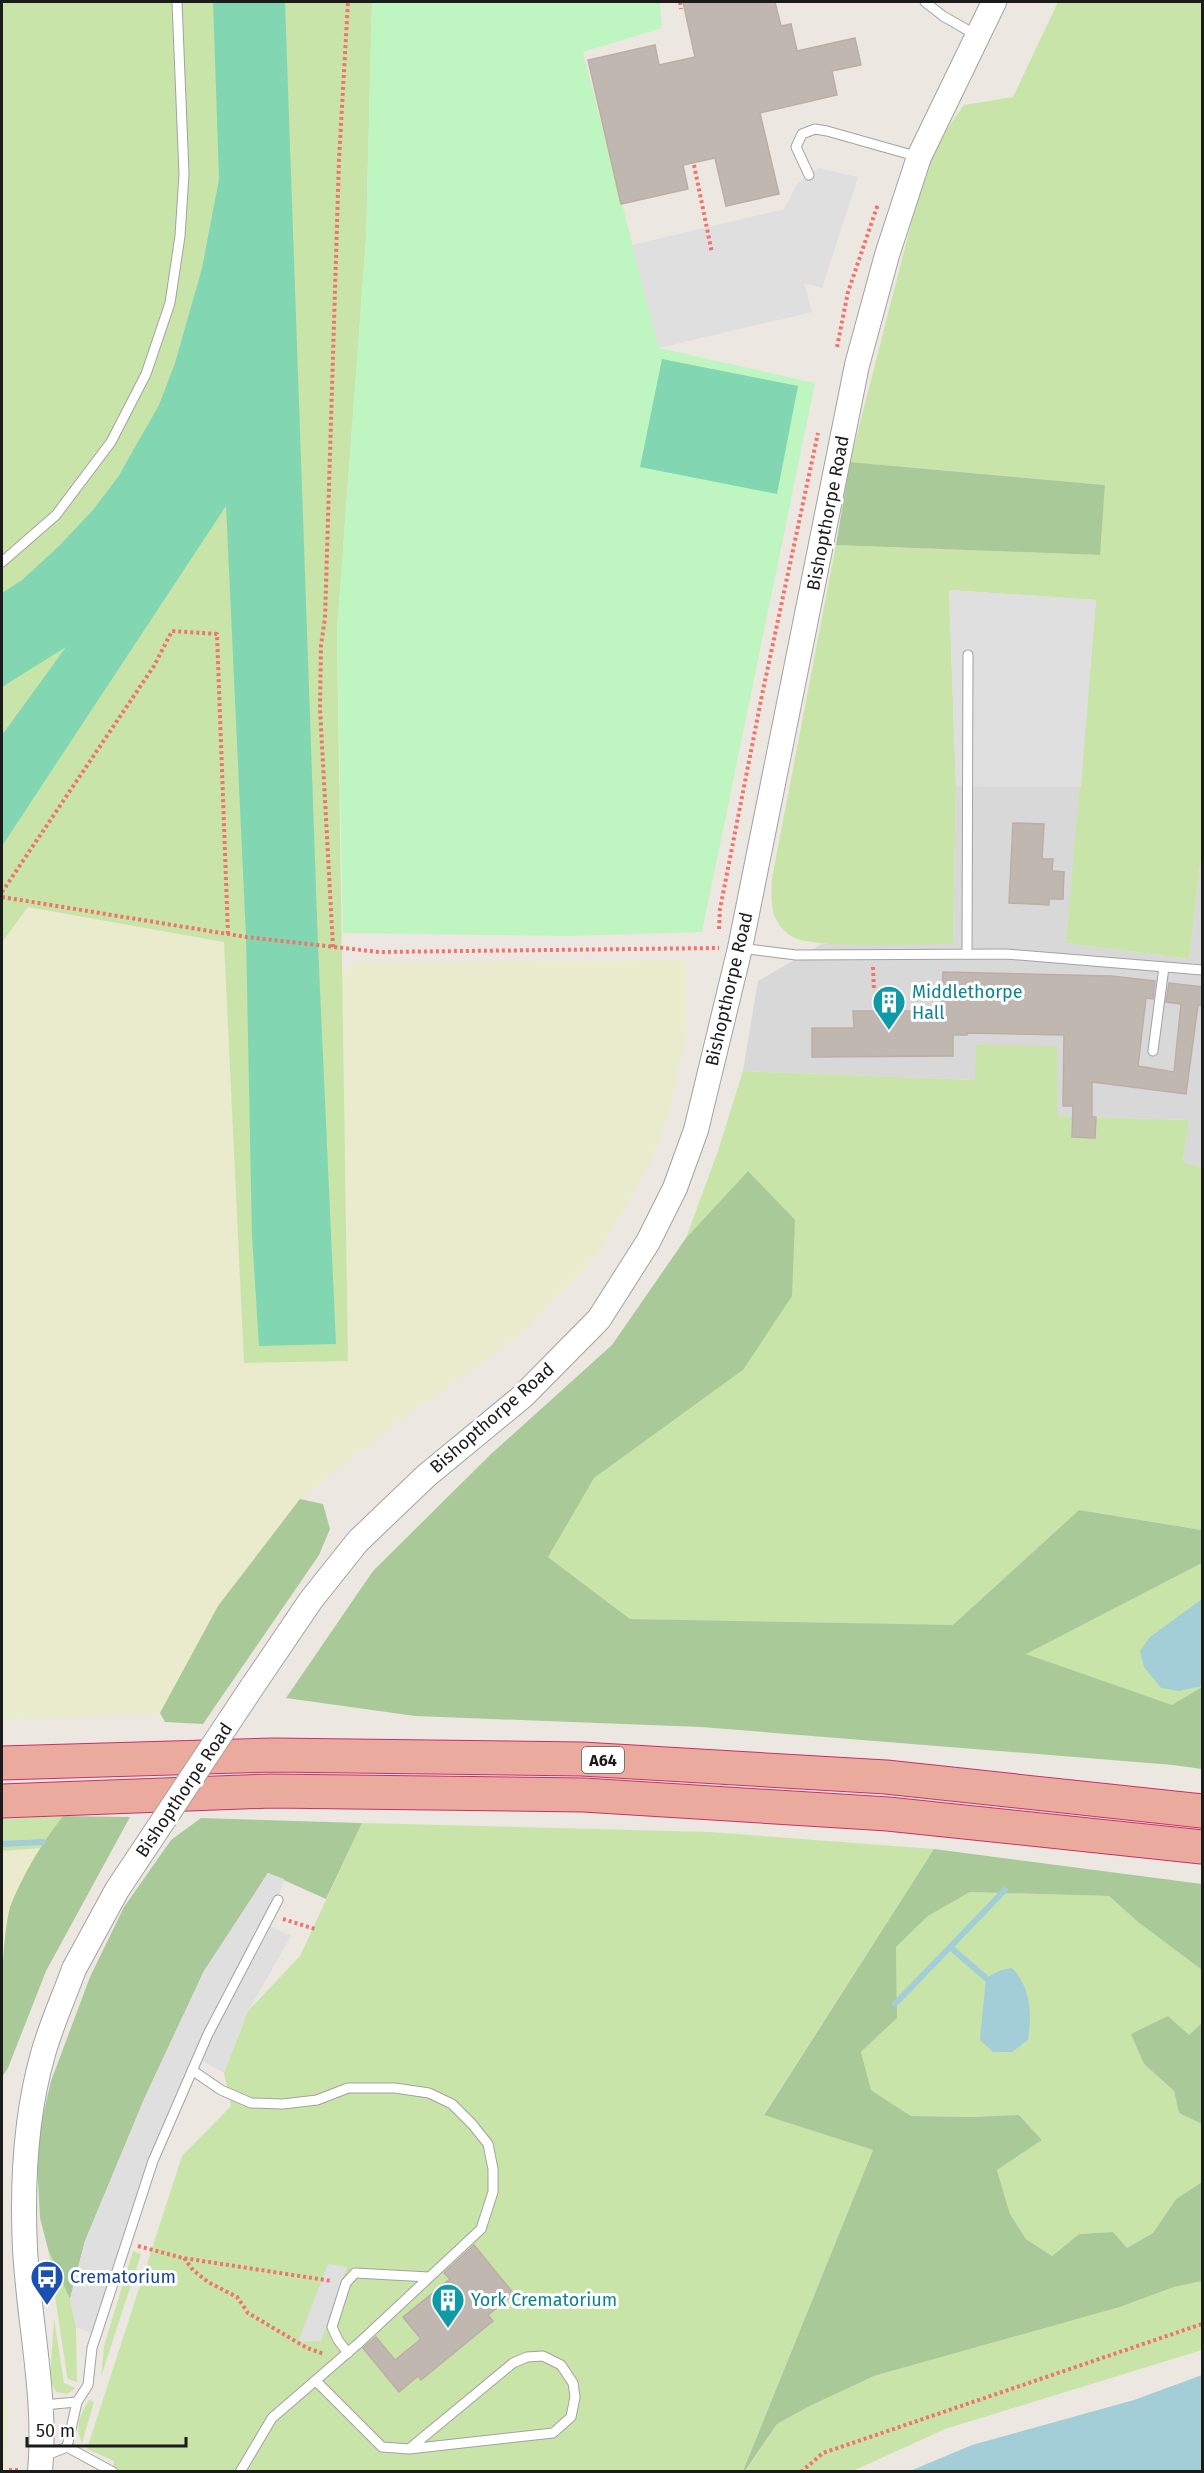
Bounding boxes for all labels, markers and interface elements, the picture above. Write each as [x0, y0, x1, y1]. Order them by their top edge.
street label: Bishopthorpe Road [802, 434, 854, 592]
street label: Bishopthorpe Road [701, 910, 757, 1068]
place label: Middlethorpe Hall [912, 981, 1023, 1024]
building icon: Middlethorpe Hall [871, 984, 907, 1031]
street label: Bishopthorpe Road [425, 1358, 559, 1478]
street label: Bishopthorpe Road [131, 1719, 237, 1861]
road number: A64 [582, 1747, 624, 1773]
bus stop icon: Crematorium [29, 2259, 65, 2306]
place label: Crematorium [70, 2266, 176, 2288]
building icon: York Crematorium [430, 2282, 466, 2329]
place label: York Crematorium [471, 2289, 617, 2311]
scale bar [27, 2410, 186, 2448]
text: 50 m [36, 2420, 75, 2442]

